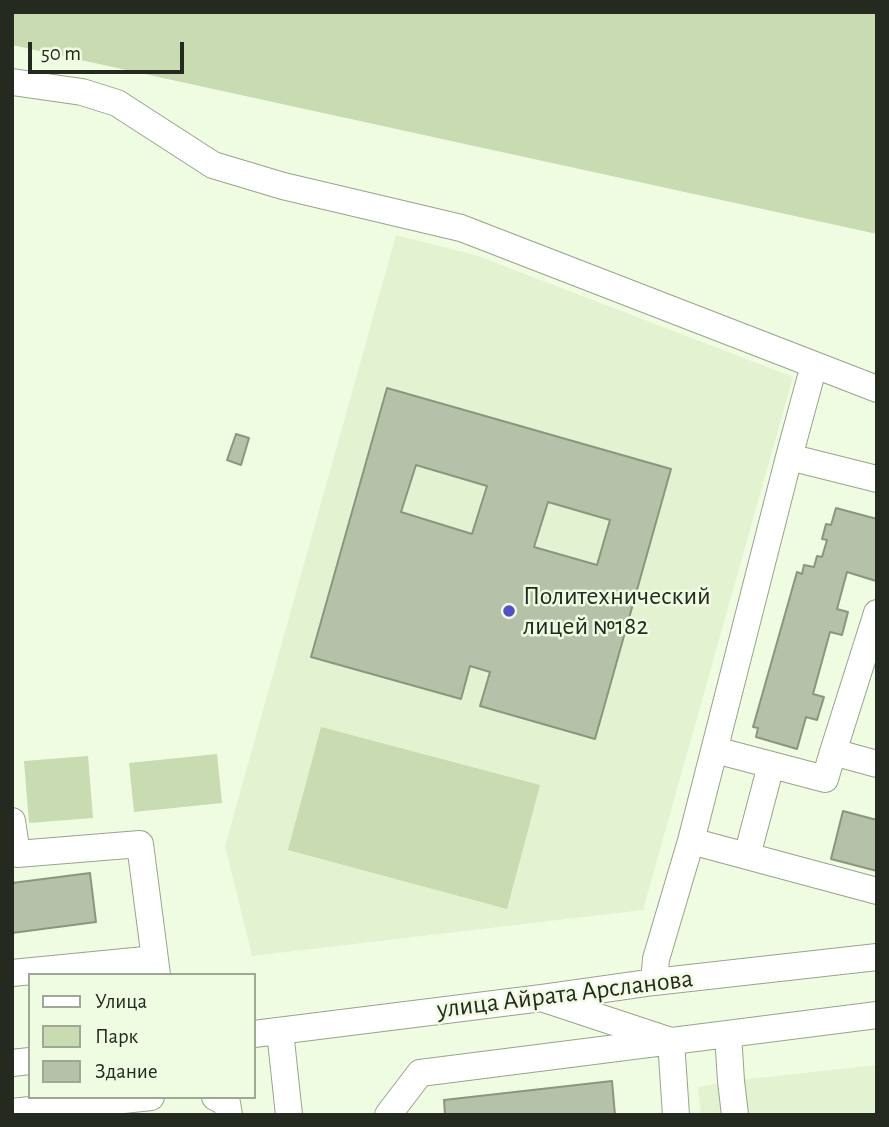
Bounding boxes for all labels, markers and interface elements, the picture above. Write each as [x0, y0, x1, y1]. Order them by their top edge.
scale bar [32, 28, 187, 72]
text: 50 m [41, 43, 81, 64]
place label: Политехнический лицей №182 [523, 580, 711, 642]
marker: Политехнический лицей №182 [501, 603, 517, 619]
street label: улица Айрата Арсланова [435, 963, 695, 1025]
legend [28, 973, 256, 1099]
text: Улица [95, 991, 147, 1012]
text: Парк [95, 1026, 138, 1047]
text: Здание [95, 1061, 158, 1082]

